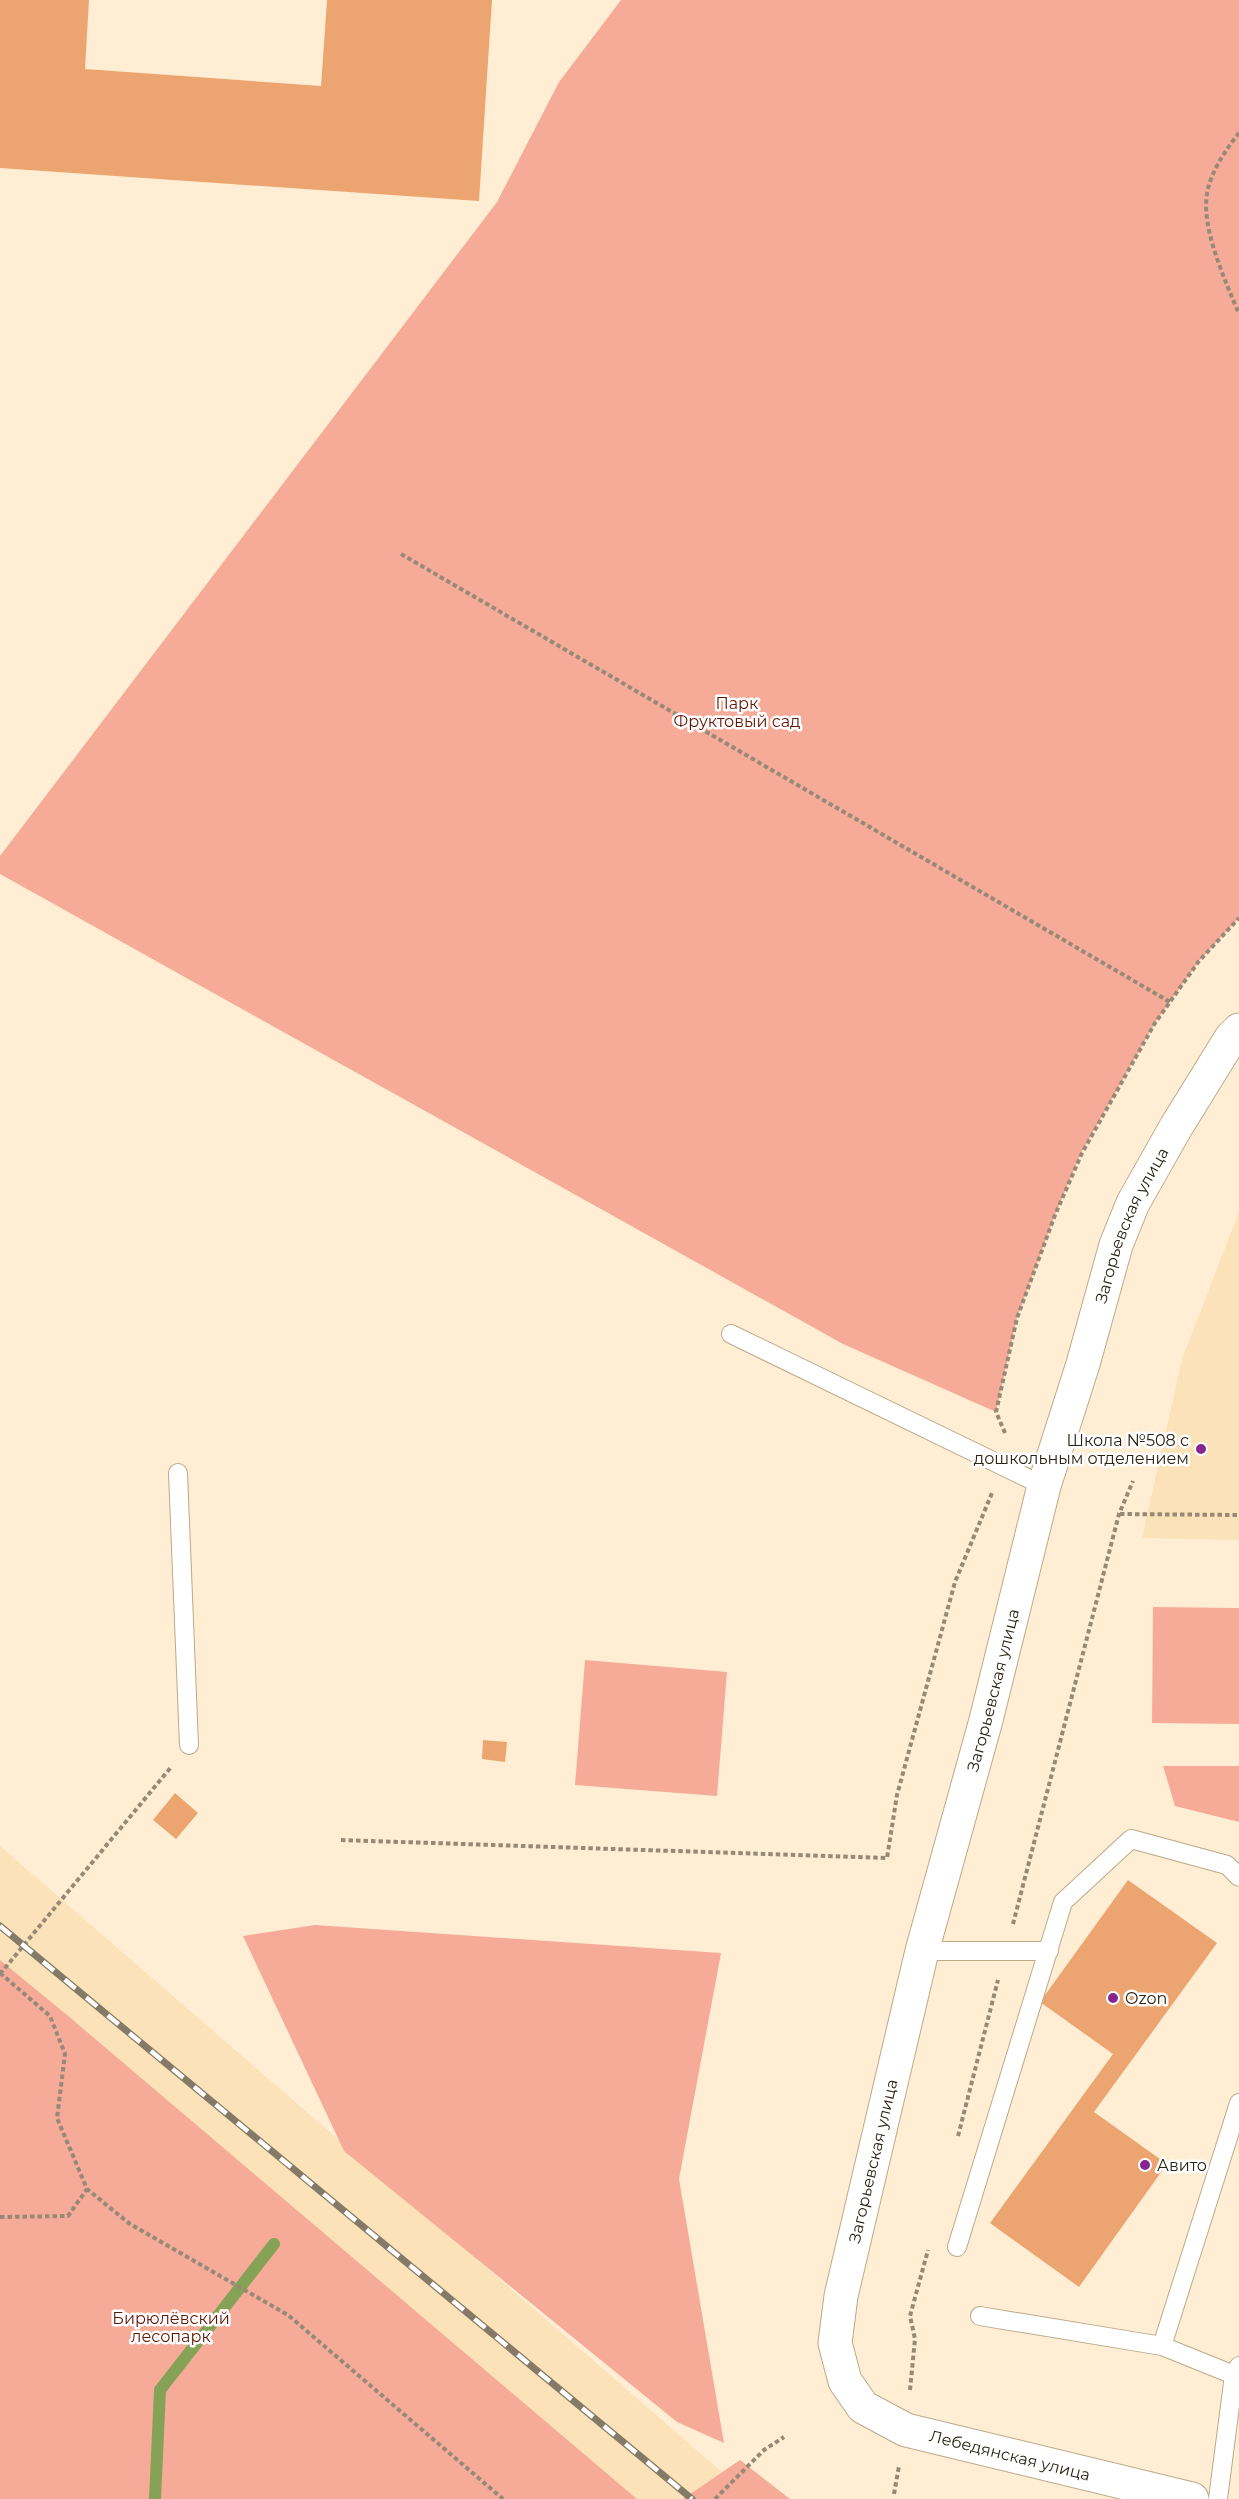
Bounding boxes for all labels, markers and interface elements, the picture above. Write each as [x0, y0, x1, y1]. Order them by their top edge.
park label: Парк Фруктовый сад [673, 694, 801, 731]
street label: Загорьевская улица [1091, 1144, 1172, 1305]
place label: Школа №508 с дошкольным отделением [974, 1431, 1189, 1468]
marker: Школа №508 с дошкольным отделением [1194, 1442, 1208, 1456]
street label: Загорьевская улица [963, 1607, 1023, 1774]
place label: Ozon [1125, 1989, 1167, 2008]
marker: Ozon [1106, 1991, 1120, 2005]
street label: Загорьевская улица [845, 2077, 902, 2245]
place label: Авито [1157, 2156, 1207, 2175]
marker: Авито [1138, 2158, 1152, 2172]
park label: Бирюлёвский лесопарк [112, 2309, 230, 2346]
street label: Лебедянская улица [928, 2426, 1092, 2485]

